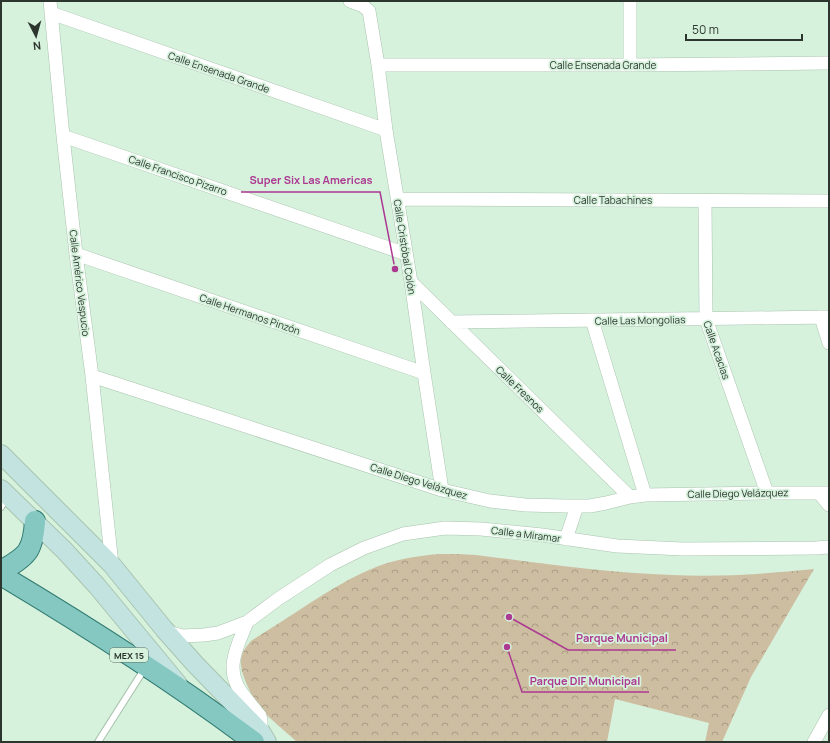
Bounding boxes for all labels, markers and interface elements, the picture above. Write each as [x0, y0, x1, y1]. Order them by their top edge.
north arrow [16, 16, 56, 56]
scale bar [686, 16, 802, 42]
text: 50 m [692, 21, 719, 38]
text: N [32, 39, 42, 54]
street label: Calle Ensenada Grande [166, 48, 272, 96]
street label: Calle Ensenada Grande [550, 58, 656, 72]
street label: Calle Francisco Pizarro [127, 152, 229, 198]
callout: Super Six Las Americas [241, 169, 380, 192]
text: Super Six Las Americas [250, 172, 372, 187]
street label: Calle Tabachines [574, 193, 652, 207]
street label: Calle Cristóbal Colón [391, 198, 419, 296]
street label: Calle Américo Vespucio [67, 229, 93, 337]
street label: Calle Hermanos Pinzón [198, 290, 302, 338]
street label: Calle Las Mongolias [595, 312, 685, 328]
street label: Calle Acacias [700, 319, 734, 381]
street label: Calle Fresnos [493, 362, 547, 416]
street label: Calle Diego Velázquez [369, 460, 469, 502]
street label: Calle Diego Velázquez [687, 485, 789, 501]
street label: Calle a Miramar [490, 523, 562, 545]
callout: Parque Municipal [568, 627, 676, 650]
text: Parque Municipal [576, 630, 668, 645]
road number: MEX 15 [110, 648, 148, 662]
callout: Parque DIF Municipal [522, 669, 649, 692]
text: Parque DIF Municipal [530, 673, 640, 688]

